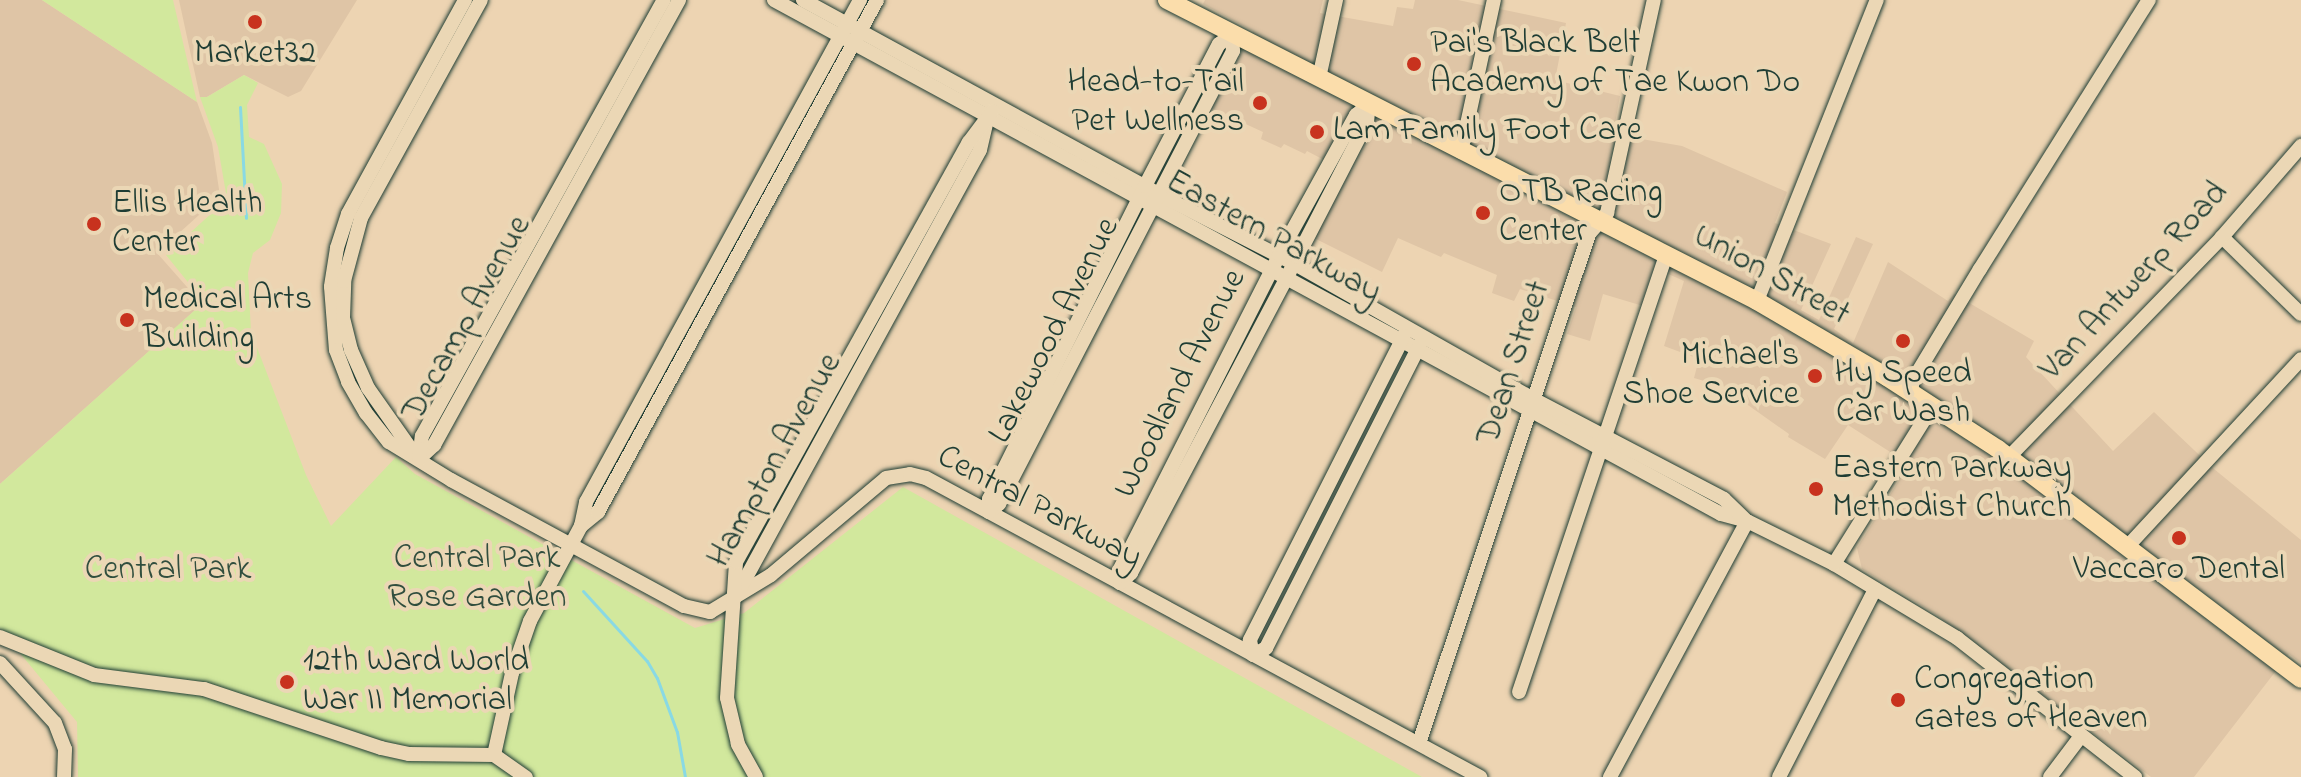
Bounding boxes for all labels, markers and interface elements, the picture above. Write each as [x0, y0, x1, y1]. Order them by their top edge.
marker: Market32 [246, 13, 264, 31]
place label: Pai's Black Belt Academy of Tae Kwon Do [1430, 24, 1800, 104]
place label: Market32 [194, 35, 316, 75]
marker: Pai's Black Belt Academy of Tae Kwon Do [1405, 55, 1423, 73]
place label: Head-to-Tail Pet Wellness [1067, 63, 1244, 142]
marker: Head-to-Tail Pet Wellness [1251, 94, 1269, 112]
place label: Lam Family Foot Care [1333, 112, 1642, 152]
marker: Lam Family Foot Care [1308, 123, 1326, 141]
street label: Eastern Parkway [1158, 162, 1388, 314]
place label: OTB Racing Center [1499, 173, 1663, 252]
street label: Van Antwerp Road [2032, 174, 2238, 390]
place label: Ellis Health Center [112, 184, 263, 264]
marker: OTB Racing Center [1474, 204, 1492, 222]
street label: Decamp Avenue [395, 209, 541, 429]
street label: Lakewood Avenue [981, 211, 1129, 451]
marker: Ellis Health Center [83, 213, 105, 235]
street label: Union Street [1685, 216, 1857, 336]
street label: Woodland Avenue [1106, 263, 1256, 505]
street label: Dean Street [1469, 276, 1561, 450]
place label: Medical Arts Building [143, 280, 312, 360]
marker: Medical Arts Building [118, 311, 136, 329]
marker: Hy Speed Car Wash [1894, 332, 1912, 350]
place label: Michael's Shoe Service [1622, 336, 1799, 416]
street label: Hampton Avenue [700, 347, 852, 575]
place label: Hy Speed Car Wash [1834, 354, 1972, 434]
marker: Michael's Shoe Service [1806, 367, 1824, 385]
street label: Central Parkway [930, 437, 1148, 579]
place label: Eastern Parkway Methodist Church [1832, 449, 2072, 528]
marker: Eastern Parkway Methodist Church [1807, 480, 1825, 498]
marker: Vaccaro Dental [2170, 529, 2188, 547]
park label: Central Park Rose Garden [388, 539, 566, 618]
park label: Central Park [85, 551, 251, 591]
place label: Vaccaro Dental [2073, 551, 2285, 591]
place label: 12th Ward World War II Memorial [303, 642, 529, 722]
place label: Congregation Gates of Heaven [1914, 660, 2148, 740]
marker: 12th Ward World War II Memorial [278, 673, 296, 691]
marker: Congregation Gates of Heaven [1889, 691, 1907, 709]

